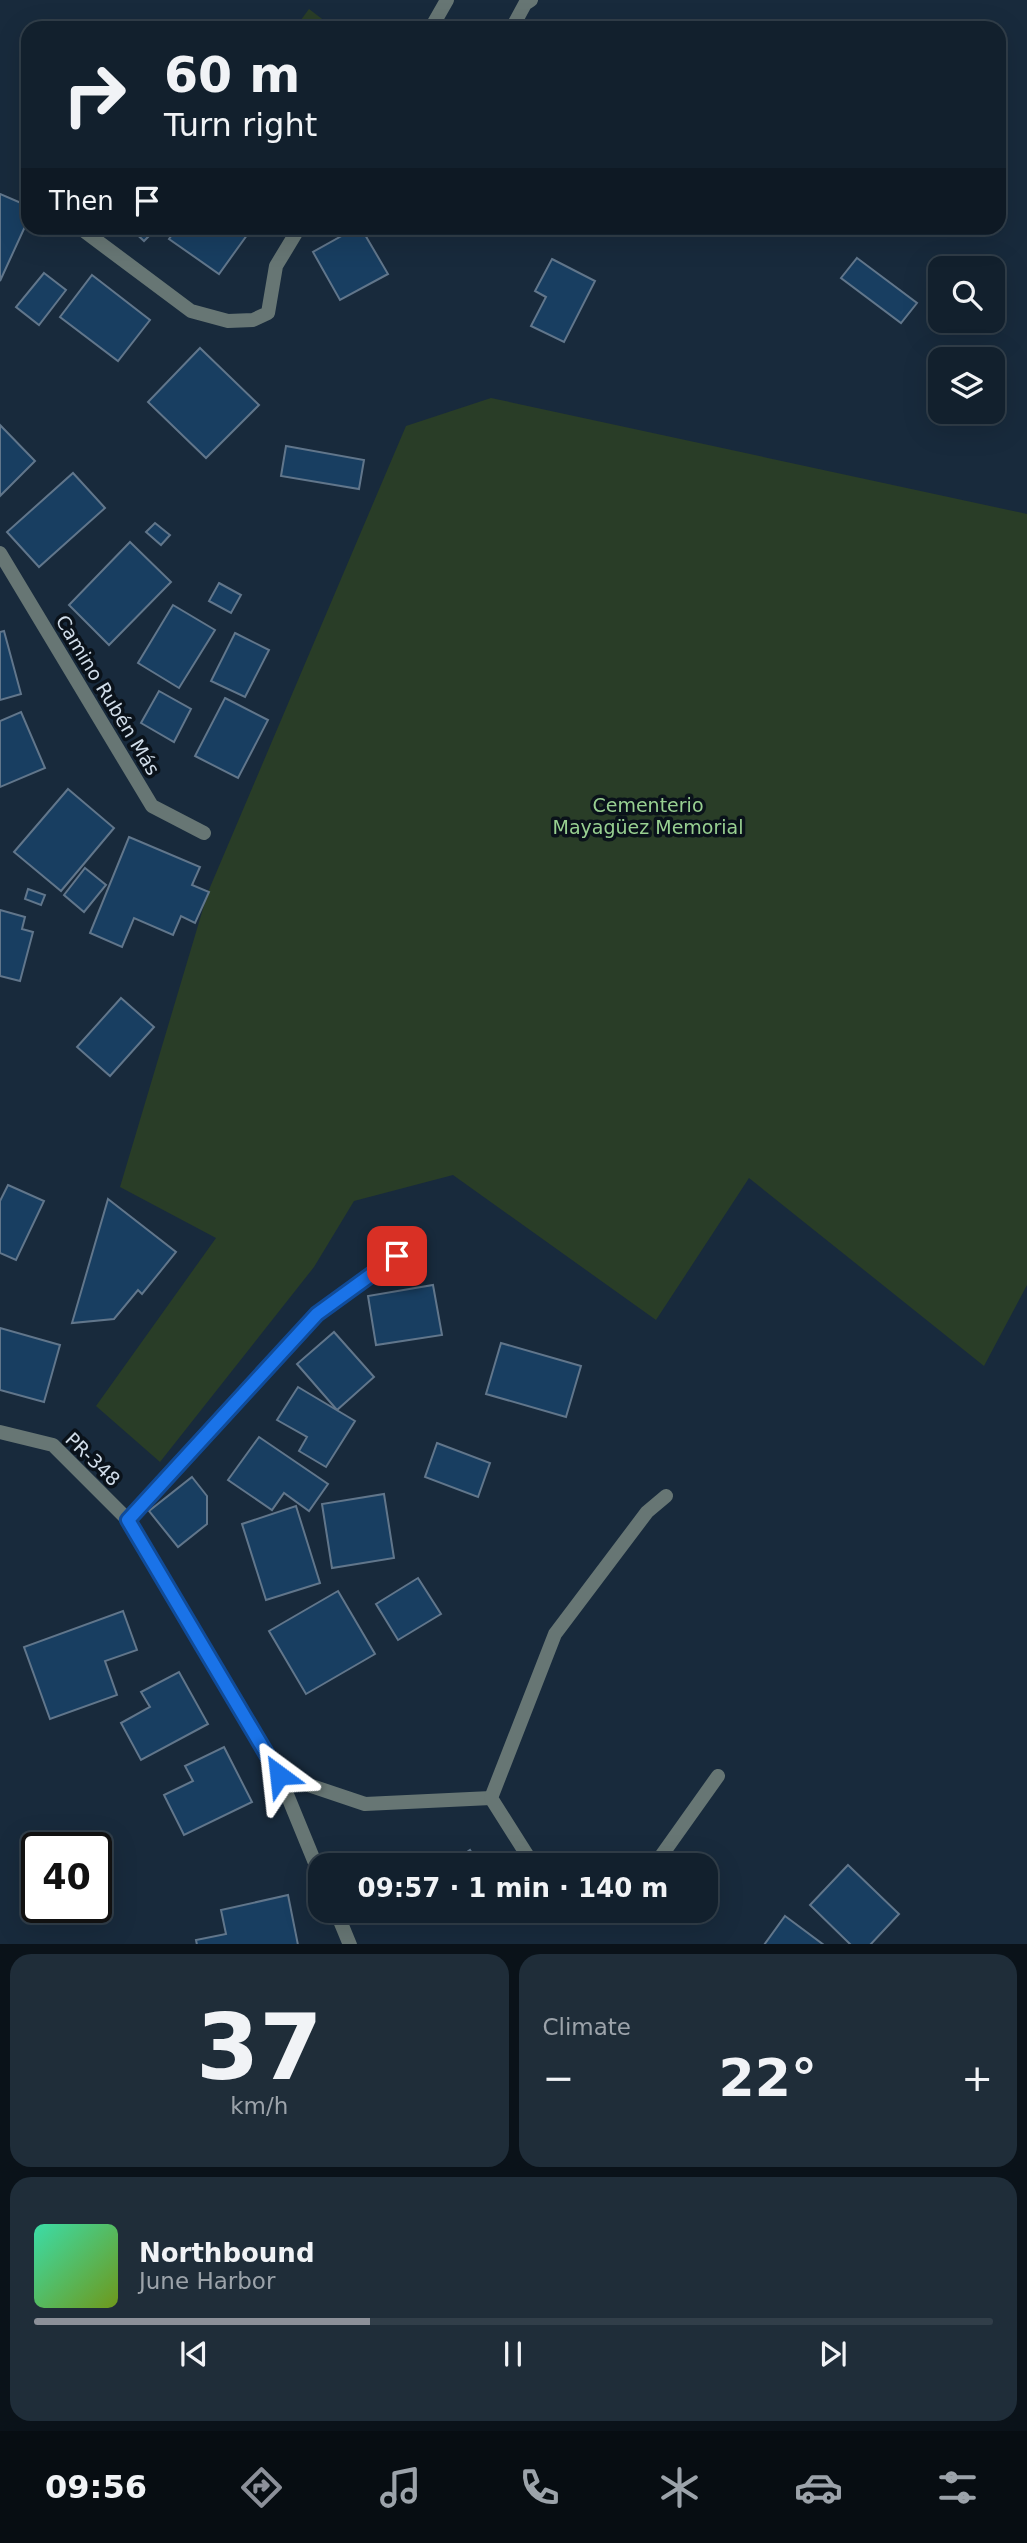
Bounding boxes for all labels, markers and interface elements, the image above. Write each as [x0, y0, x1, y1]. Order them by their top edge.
text: 60 m [164, 47, 300, 104]
icon: right [49, 49, 140, 140]
text: Turn right [164, 106, 317, 144]
icon: arrive [128, 182, 166, 220]
text: Then [49, 186, 114, 216]
map controls [928, 256, 1005, 424]
button: search [928, 256, 1005, 333]
button: layers [928, 347, 1005, 424]
street label: Camino Rubén Más [52, 611, 164, 779]
park label: Cementerio Mayagüez Memorial [553, 794, 743, 838]
pin [367, 1226, 427, 1286]
icon: arrive [378, 1237, 416, 1275]
street label: PR-348 [61, 1428, 125, 1490]
position arrow [242, 1738, 316, 1812]
speed limit sign: 40 [21, 1832, 112, 1923]
text: 09:57 · 1 min · 140 m [358, 1873, 668, 1903]
text: 37 [196, 1995, 323, 2100]
text: Climate [543, 2014, 631, 2040]
text: 22° [719, 2048, 817, 2108]
text: − [543, 2056, 574, 2100]
text: + [961, 2056, 993, 2100]
text: km/h [230, 2093, 288, 2119]
text: Northbound [139, 2238, 315, 2268]
text: June Harbor [139, 2268, 275, 2294]
icon: previous [175, 2335, 213, 2373]
icon: pause [494, 2335, 532, 2373]
icon: next [814, 2335, 852, 2373]
icon: directions [237, 2463, 286, 2512]
icon: music [376, 2463, 425, 2512]
icon: phone [515, 2463, 564, 2512]
icon: climate [655, 2463, 704, 2512]
icon: car [794, 2463, 843, 2512]
icon: filters [933, 2463, 982, 2512]
text: 09:56 [45, 2468, 147, 2506]

